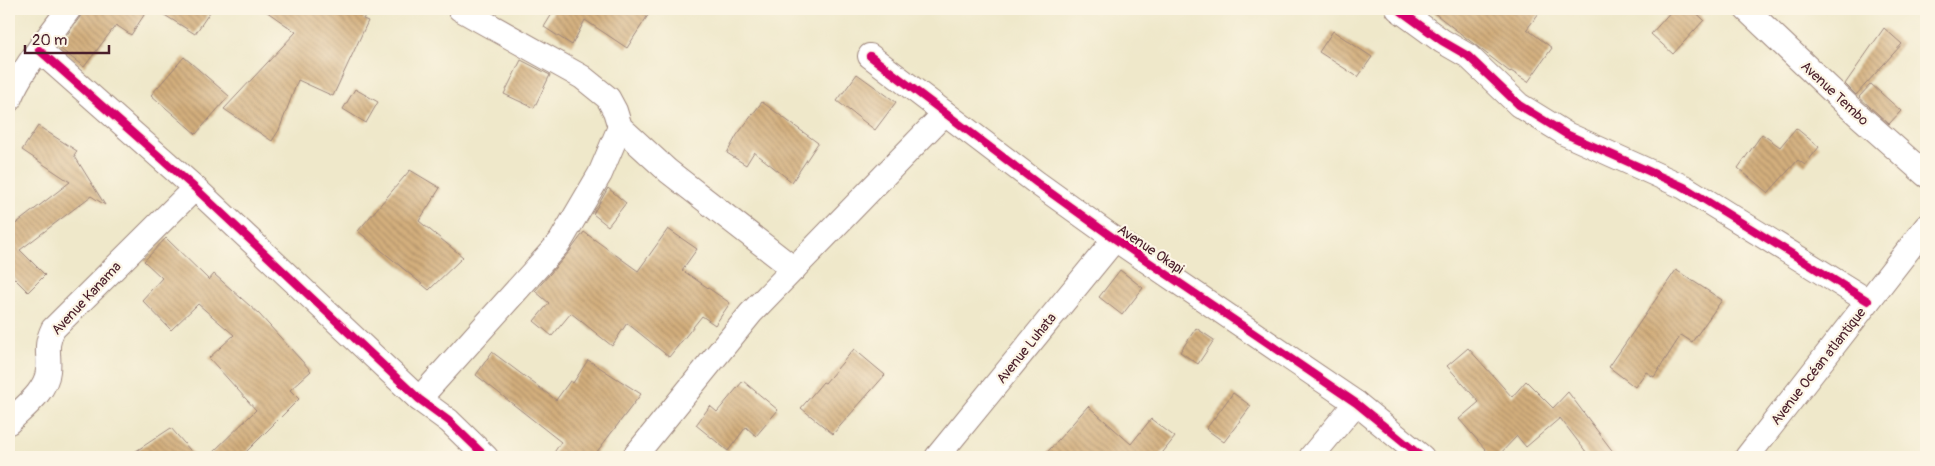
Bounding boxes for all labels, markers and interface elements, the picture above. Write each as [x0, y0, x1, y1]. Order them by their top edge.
scale bar [25, 22, 109, 54]
text: 20 m [32, 31, 67, 50]
street label: Avenue Tembo [1797, 58, 1872, 129]
street label: Avenue Okapi [1114, 221, 1188, 278]
street label: Avenue Kanama [48, 258, 125, 339]
street label: Avenue Océan atlantique [1767, 304, 1870, 428]
street label: Avenue Luhata [993, 310, 1060, 387]

